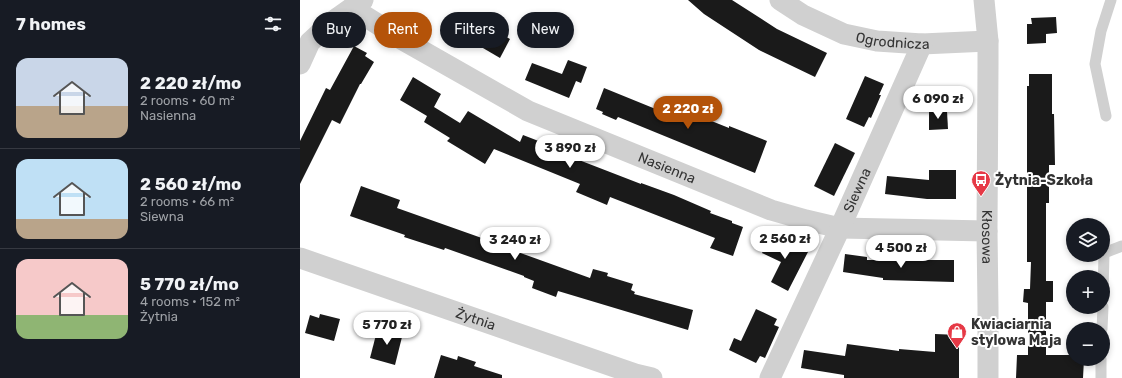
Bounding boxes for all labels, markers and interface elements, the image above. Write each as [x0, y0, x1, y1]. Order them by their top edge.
chip: Buy [312, 12, 366, 48]
chip: Rent [374, 12, 432, 48]
chip: Filters [440, 12, 509, 48]
chip: New [517, 12, 574, 48]
icon: filters [262, 13, 284, 35]
text: 7 homes [16, 14, 86, 34]
street label: Ogrodnicza [854, 28, 930, 53]
text: 2 220 zł/mo [140, 73, 242, 93]
icon: home [48, 74, 96, 122]
pin: 6 090 zł [897, 86, 979, 120]
text: 6 090 zł [912, 91, 964, 106]
text: 2 rooms · 60 m² [140, 93, 235, 108]
pin: 2 220 zł [647, 96, 729, 130]
text: 2 220 zł [662, 101, 714, 116]
text: Nasienna [140, 108, 196, 123]
pin: 3 890 zł [529, 135, 611, 169]
text: 3 890 zł [544, 140, 596, 155]
street label: Nasienna [636, 148, 698, 187]
street label: Siewna [840, 165, 874, 215]
bus stop icon: Żytnia-Szkoła [970, 169, 992, 197]
place label: Żytnia-Szkoła [995, 171, 1093, 189]
text: 2 560 zł/mo [140, 174, 241, 194]
icon: home [48, 175, 96, 223]
text: 2 rooms · 66 m² [140, 194, 234, 209]
text: Siewna [140, 209, 184, 224]
street label: Kłosowa [978, 210, 996, 264]
map controls [1066, 218, 1110, 366]
button: layers [1066, 218, 1110, 262]
pin: 2 560 zł [744, 226, 826, 260]
pin: 3 240 zł [474, 227, 556, 261]
text: 2 560 zł [759, 231, 811, 246]
text: 3 240 zł [489, 232, 541, 247]
pin: 4 500 zł [860, 235, 942, 269]
text: 4 500 zł [875, 240, 927, 255]
button: + [1066, 270, 1110, 314]
text: 5 770 zł/mo [140, 274, 239, 294]
icon: home [48, 275, 96, 323]
text: 4 rooms · 152 m² [140, 294, 240, 309]
street label: Żytnia [454, 304, 498, 334]
text: Żytnia [140, 309, 178, 324]
pin: 5 770 zł [346, 312, 428, 346]
place label: Kwiaciarnia stylowa Maja [971, 316, 1062, 349]
text: 5 770 zł [362, 317, 412, 332]
shop icon: Kwiaciarnia stylowa Maja [946, 321, 968, 349]
button: − [1066, 322, 1110, 366]

